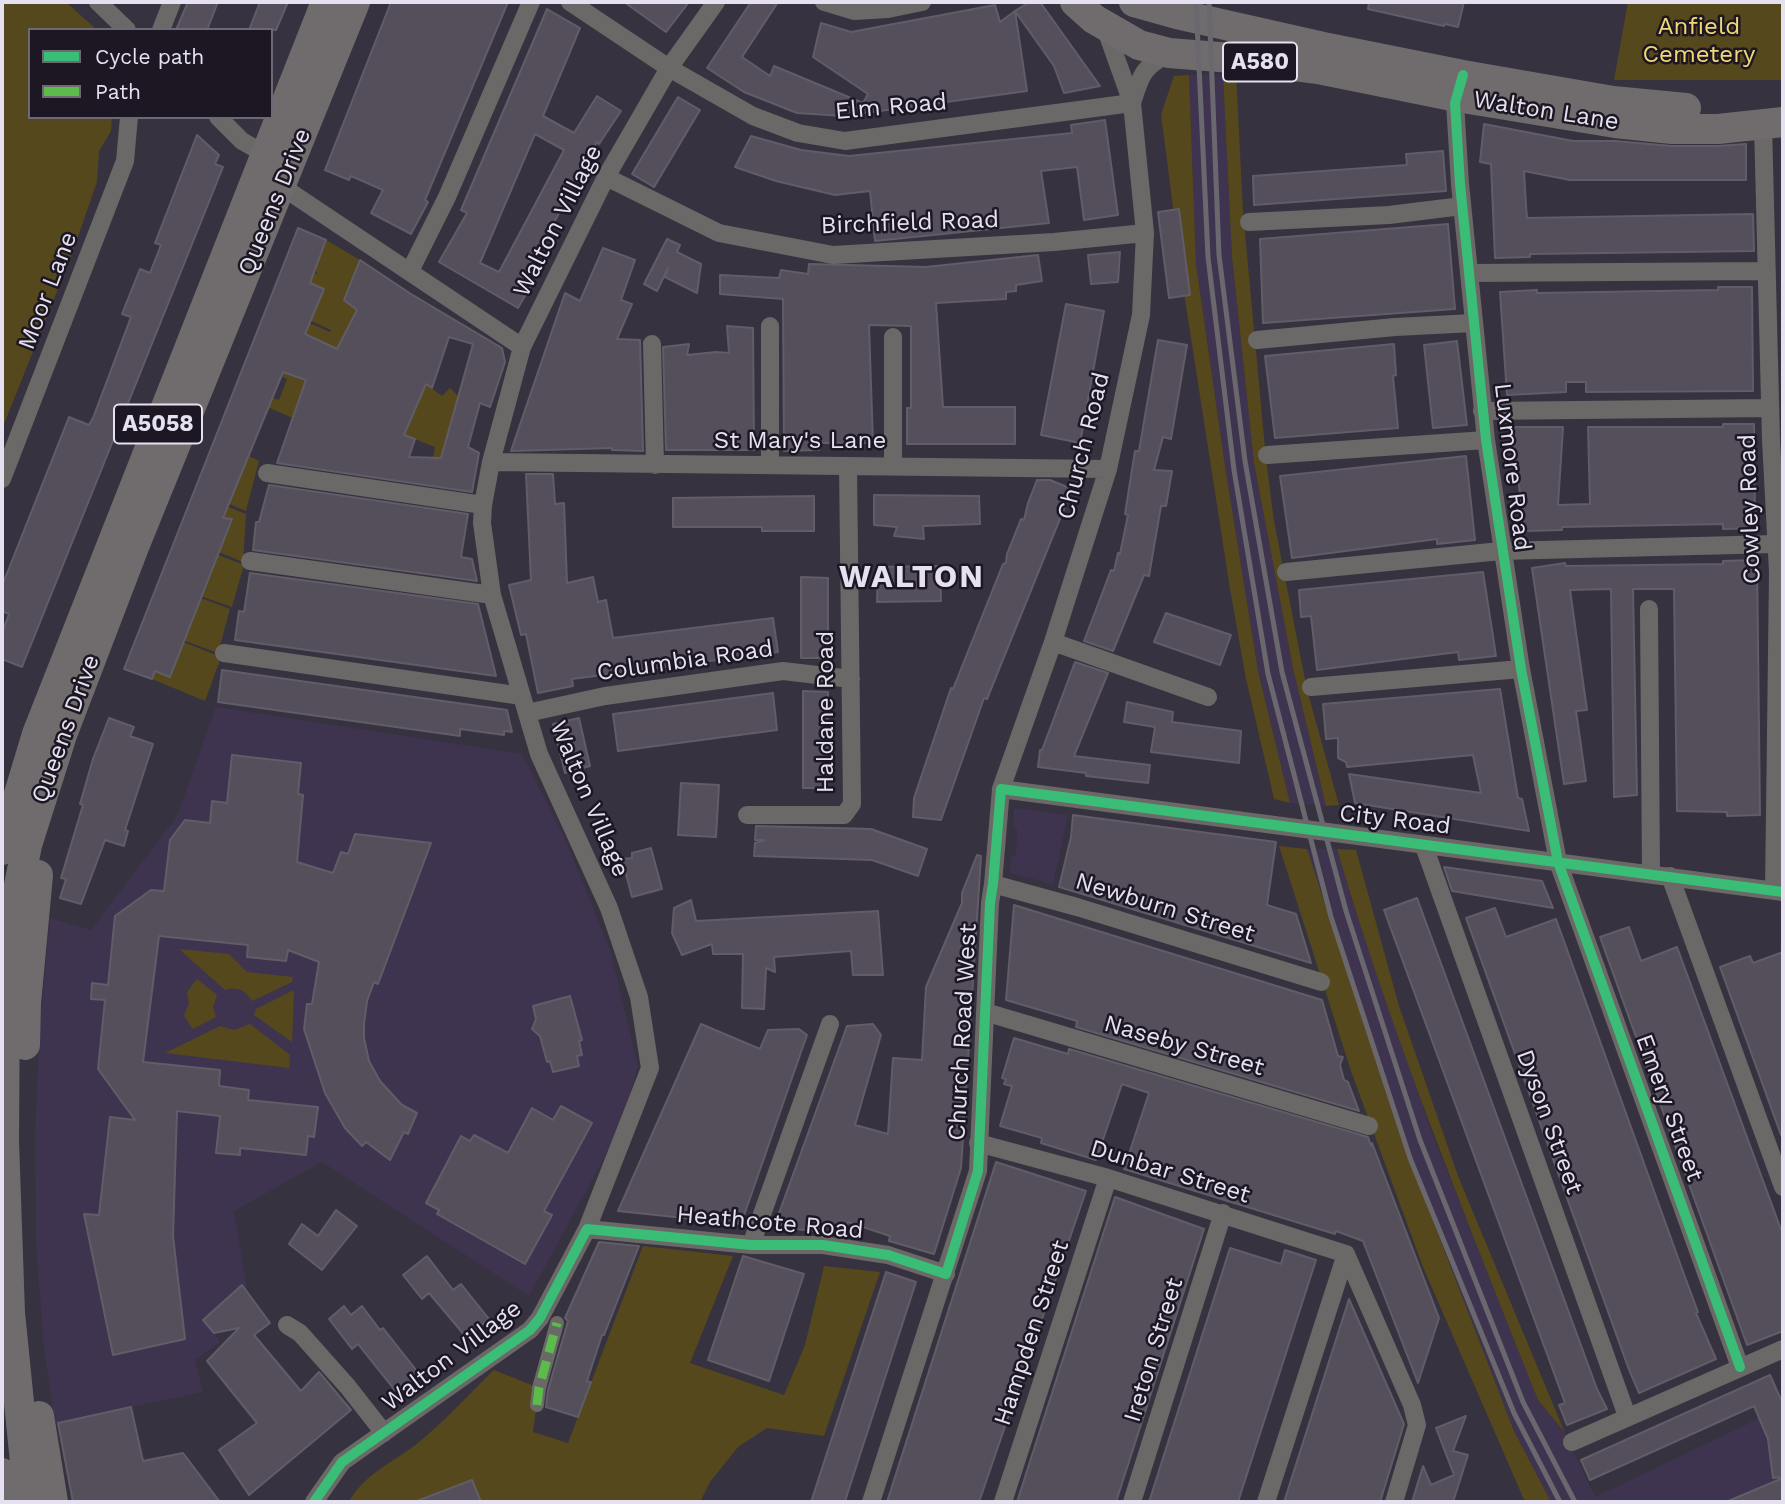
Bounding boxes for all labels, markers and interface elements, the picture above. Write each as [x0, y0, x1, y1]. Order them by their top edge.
park label: Anfield Cemetery [1643, 13, 1755, 69]
legend [28, 28, 273, 119]
road number: A580 [1223, 43, 1297, 82]
text: Cycle path [95, 44, 204, 69]
text: Path [95, 79, 141, 104]
street label: Walton Lane [1471, 85, 1621, 137]
street label: Elm Road [834, 88, 948, 126]
street label: Queens Drive [232, 124, 318, 280]
street label: Walton Village [507, 140, 609, 302]
street label: Birchfield Road [820, 205, 1000, 241]
street label: Moor Lane [12, 228, 84, 354]
street label: Church Road [1052, 369, 1116, 523]
street label: Luxmore Road [1487, 381, 1537, 553]
road number: A5058 [114, 404, 202, 444]
street label: St Mary's Lane [714, 427, 886, 455]
street label: Cowley Road [1733, 433, 1767, 585]
district label: WALTON [840, 559, 984, 597]
street label: Haldane Road [812, 631, 840, 793]
street label: Columbia Road [595, 634, 775, 688]
street label: Queens Drive [26, 651, 106, 807]
street label: Walton Village [543, 717, 635, 881]
street label: City Road [1338, 799, 1452, 841]
street label: Newburn Street [1072, 867, 1258, 949]
street label: Church Road West [943, 923, 983, 1141]
street label: Naseby Street [1101, 1009, 1267, 1083]
street label: Emery Street [1629, 1030, 1709, 1186]
street label: Dyson Street [1510, 1046, 1588, 1198]
street label: Dunbar Street [1087, 1134, 1253, 1210]
street label: Heathcote Road [675, 1200, 865, 1246]
street label: Hampden Street [988, 1237, 1076, 1429]
street label: Ireton Street [1118, 1274, 1190, 1426]
street label: Walton Village [377, 1294, 527, 1418]

